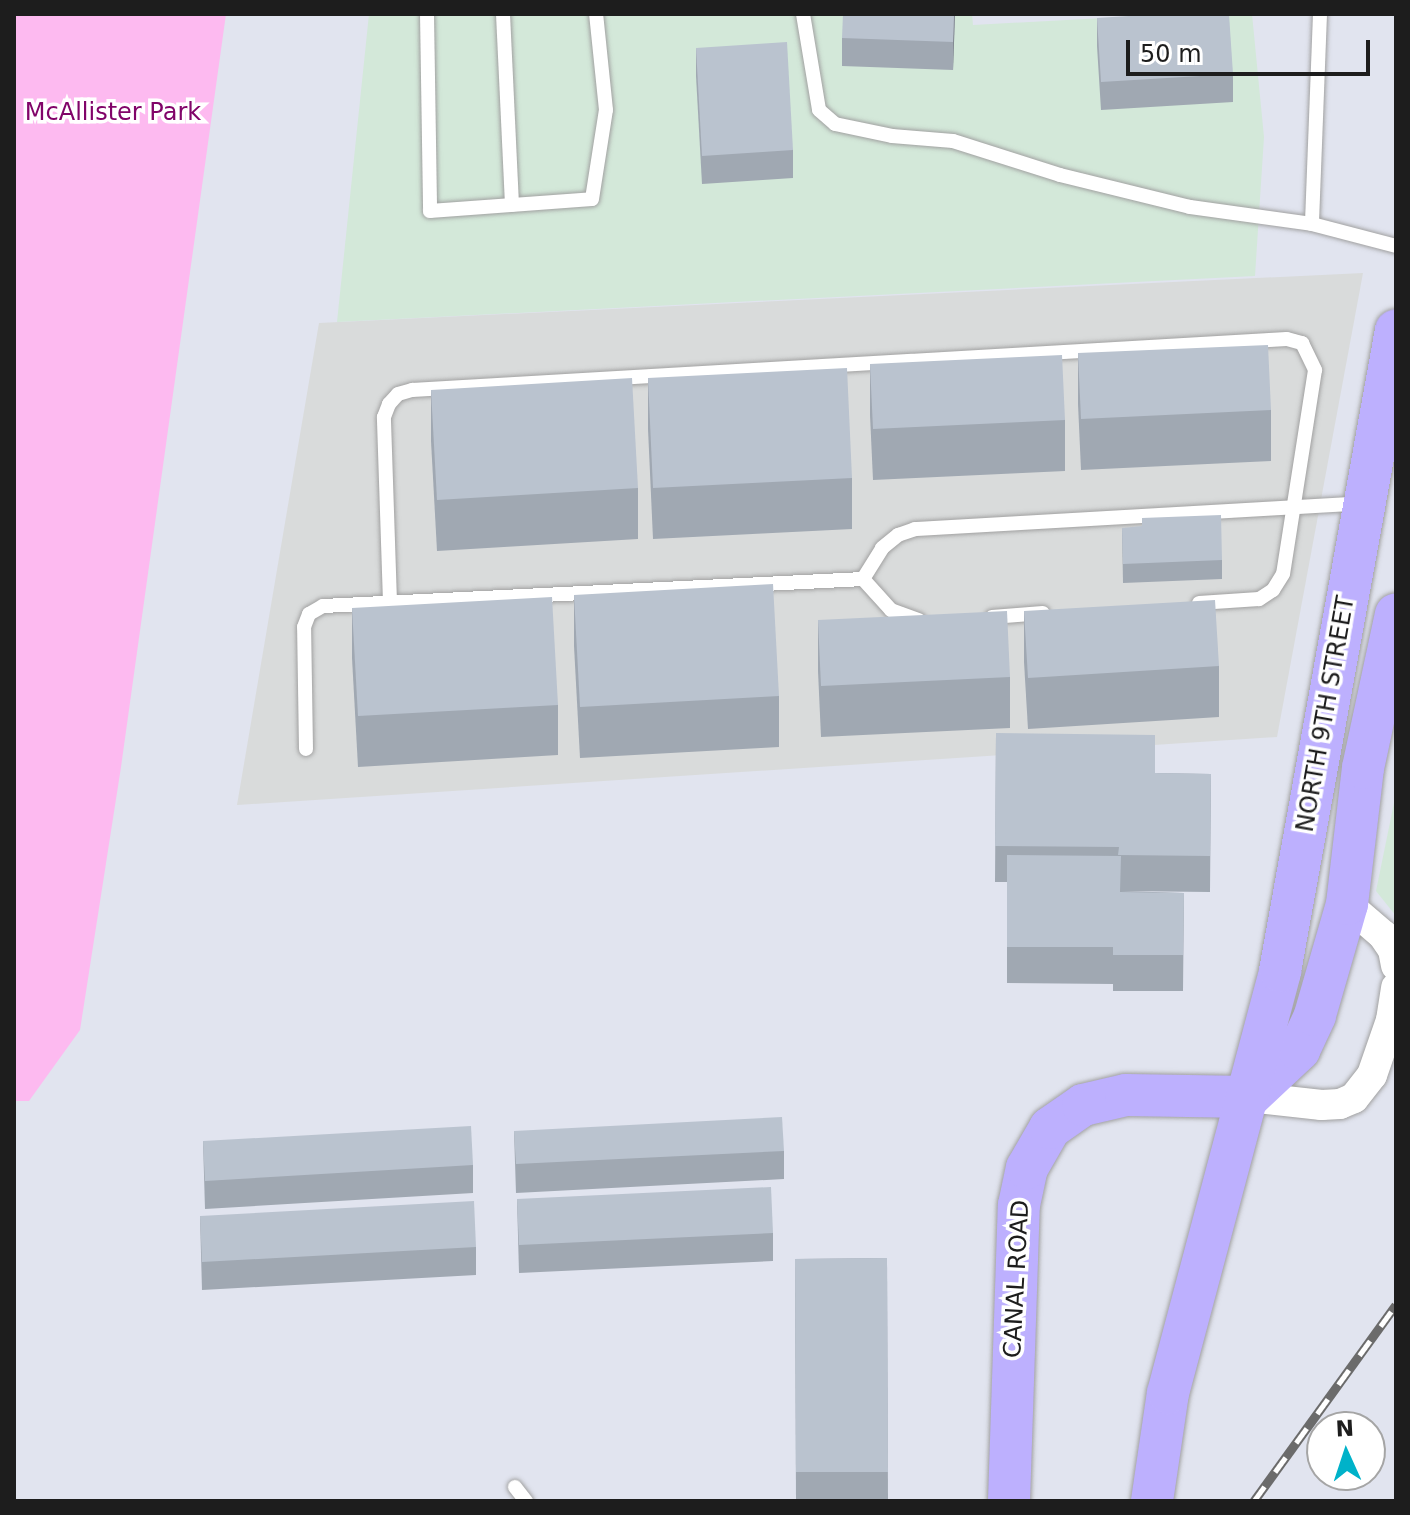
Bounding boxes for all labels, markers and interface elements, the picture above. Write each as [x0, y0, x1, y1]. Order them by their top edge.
scale bar [1130, 24, 1374, 74]
text: 50 m [1140, 40, 1202, 68]
park label: McAllister Park [25, 99, 201, 127]
street label: NORTH 9TH STREET [1291, 594, 1361, 834]
street label: CANAL ROAD [998, 1199, 1036, 1359]
north arrow [1306, 1411, 1386, 1491]
text: N [1335, 1416, 1355, 1441]

